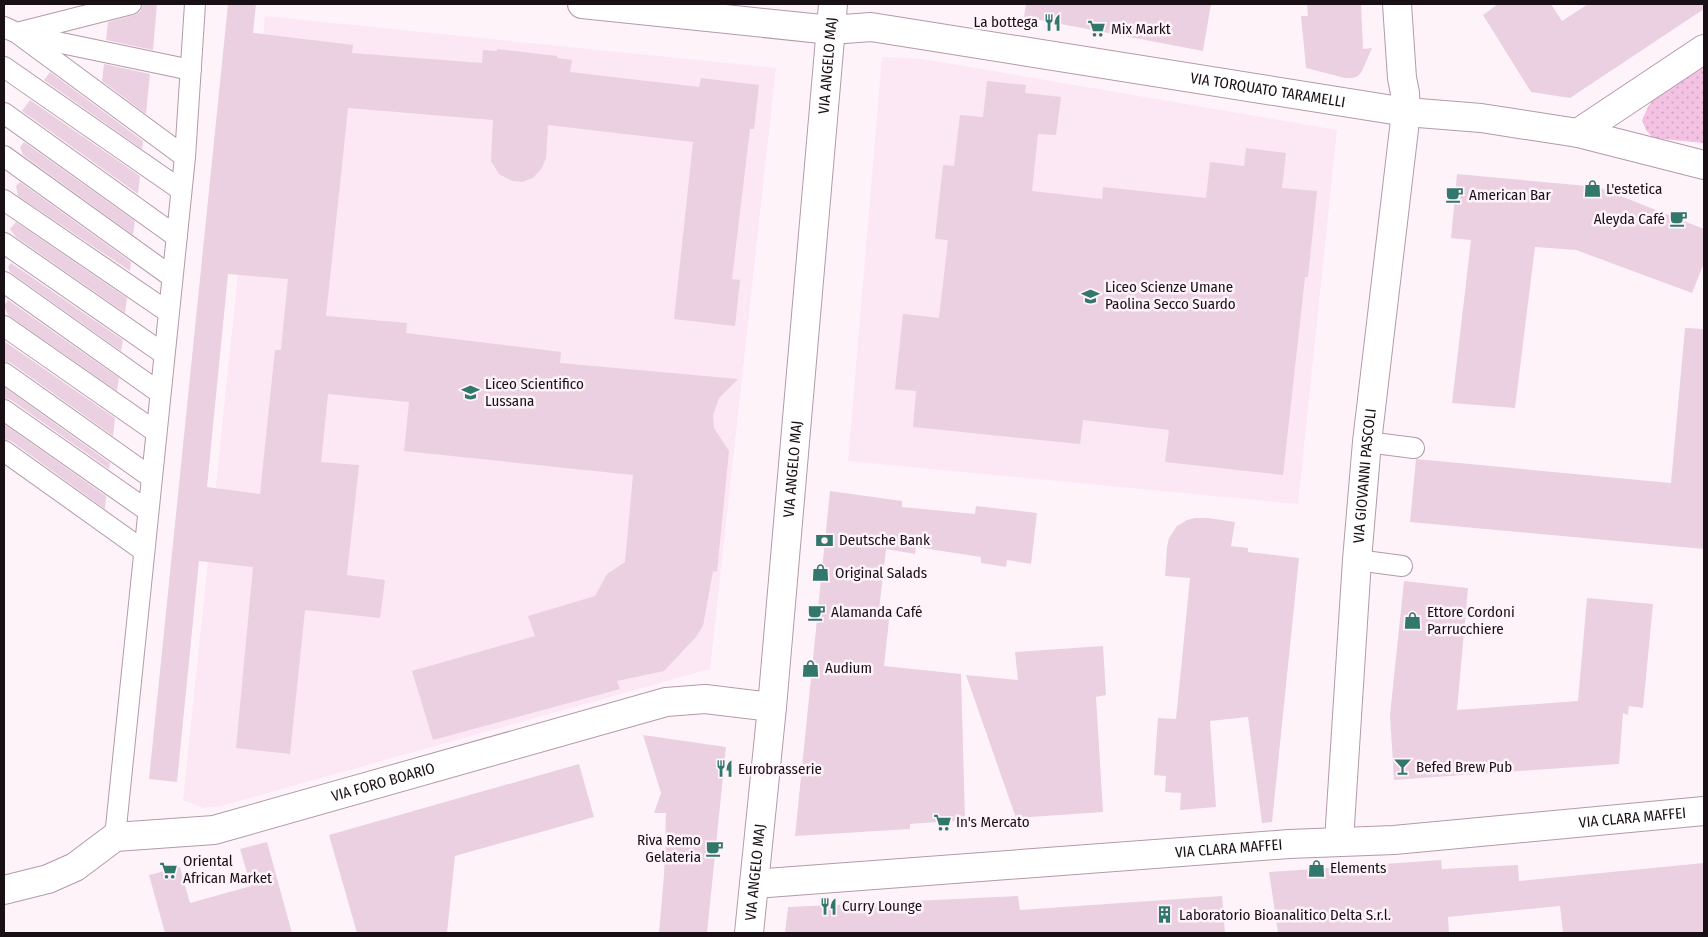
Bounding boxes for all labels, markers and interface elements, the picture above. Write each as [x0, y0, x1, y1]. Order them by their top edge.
restaurant icon: La bottega [1042, 12, 1062, 32]
place label: La bottega [974, 13, 1038, 31]
street label: VIA ANGELO MAJ [814, 16, 841, 115]
supermarket icon: Mix Markt [1087, 19, 1107, 39]
place label: Mix Markt [1111, 20, 1171, 38]
street label: VIA TORQUATO TARAMELLI [1189, 69, 1347, 111]
shop icon: L'estetica [1582, 179, 1602, 199]
place label: L'estetica [1606, 180, 1662, 198]
cafe icon: American Bar [1445, 185, 1465, 205]
place label: American Bar [1469, 186, 1551, 204]
cafe icon: Aleyda Café [1669, 209, 1689, 229]
place label: Aleyda Café [1594, 210, 1665, 228]
place label: Liceo Scienze Umane Paolina Secco Suardo [1105, 278, 1236, 313]
school or university icon: Liceo Scienze Umane Paolina Secco Suardo [1081, 286, 1101, 306]
place label: Liceo Scientifico Lussana [485, 375, 584, 410]
school or university icon: Liceo Scientifico Lussana [461, 383, 481, 403]
street label: VIA GIOVANNI PASCOLI [1349, 407, 1380, 544]
street label: VIA ANGELO MAJ [779, 420, 806, 518]
bank icon: Deutsche Bank [815, 530, 835, 550]
place label: Deutsche Bank [839, 531, 930, 549]
shop icon: Original Salads [811, 563, 831, 583]
place label: Original Salads [835, 564, 927, 582]
cafe icon: Alamanda Café [807, 602, 827, 622]
place label: Alamanda Café [831, 603, 923, 621]
place label: Ettore Cordoni Parrucchiere [1427, 603, 1515, 638]
shop icon: Ettore Cordoni Parrucchiere [1403, 611, 1423, 631]
shop icon: Audium [801, 658, 821, 678]
place label: Audium [825, 659, 872, 677]
bar icon: Befed Brew Pub [1392, 757, 1412, 777]
place label: Befed Brew Pub [1416, 758, 1512, 776]
street label: VIA FORO BOARIO [329, 759, 437, 805]
restaurant icon: Eurobrasserie [714, 759, 734, 779]
place label: Eurobrasserie [738, 760, 822, 778]
street label: VIA CLARA MAFFEI [1578, 804, 1687, 832]
supermarket icon: In's Mercato [932, 812, 952, 832]
place label: In's Mercato [956, 813, 1030, 831]
street label: VIA ANGELO MAJ [741, 823, 769, 922]
place label: Riva Remo Gelateria [637, 831, 701, 866]
street label: VIA CLARA MAFFEI [1174, 836, 1283, 861]
cafe icon: Riva Remo Gelateria [705, 839, 725, 859]
place label: Oriental African Market [183, 852, 272, 887]
shop icon: Elements [1306, 858, 1326, 878]
place label: Elements [1330, 859, 1386, 877]
supermarket icon: Oriental African Market [159, 860, 179, 880]
restaurant icon: Curry Lounge [818, 896, 838, 916]
place label: Curry Lounge [842, 897, 922, 915]
building icon: Laboratorio Bioanalitico Delta S.r.l. [1155, 905, 1175, 925]
place label: Laboratorio Bioanalitico Delta S.r.l. [1179, 906, 1391, 924]

